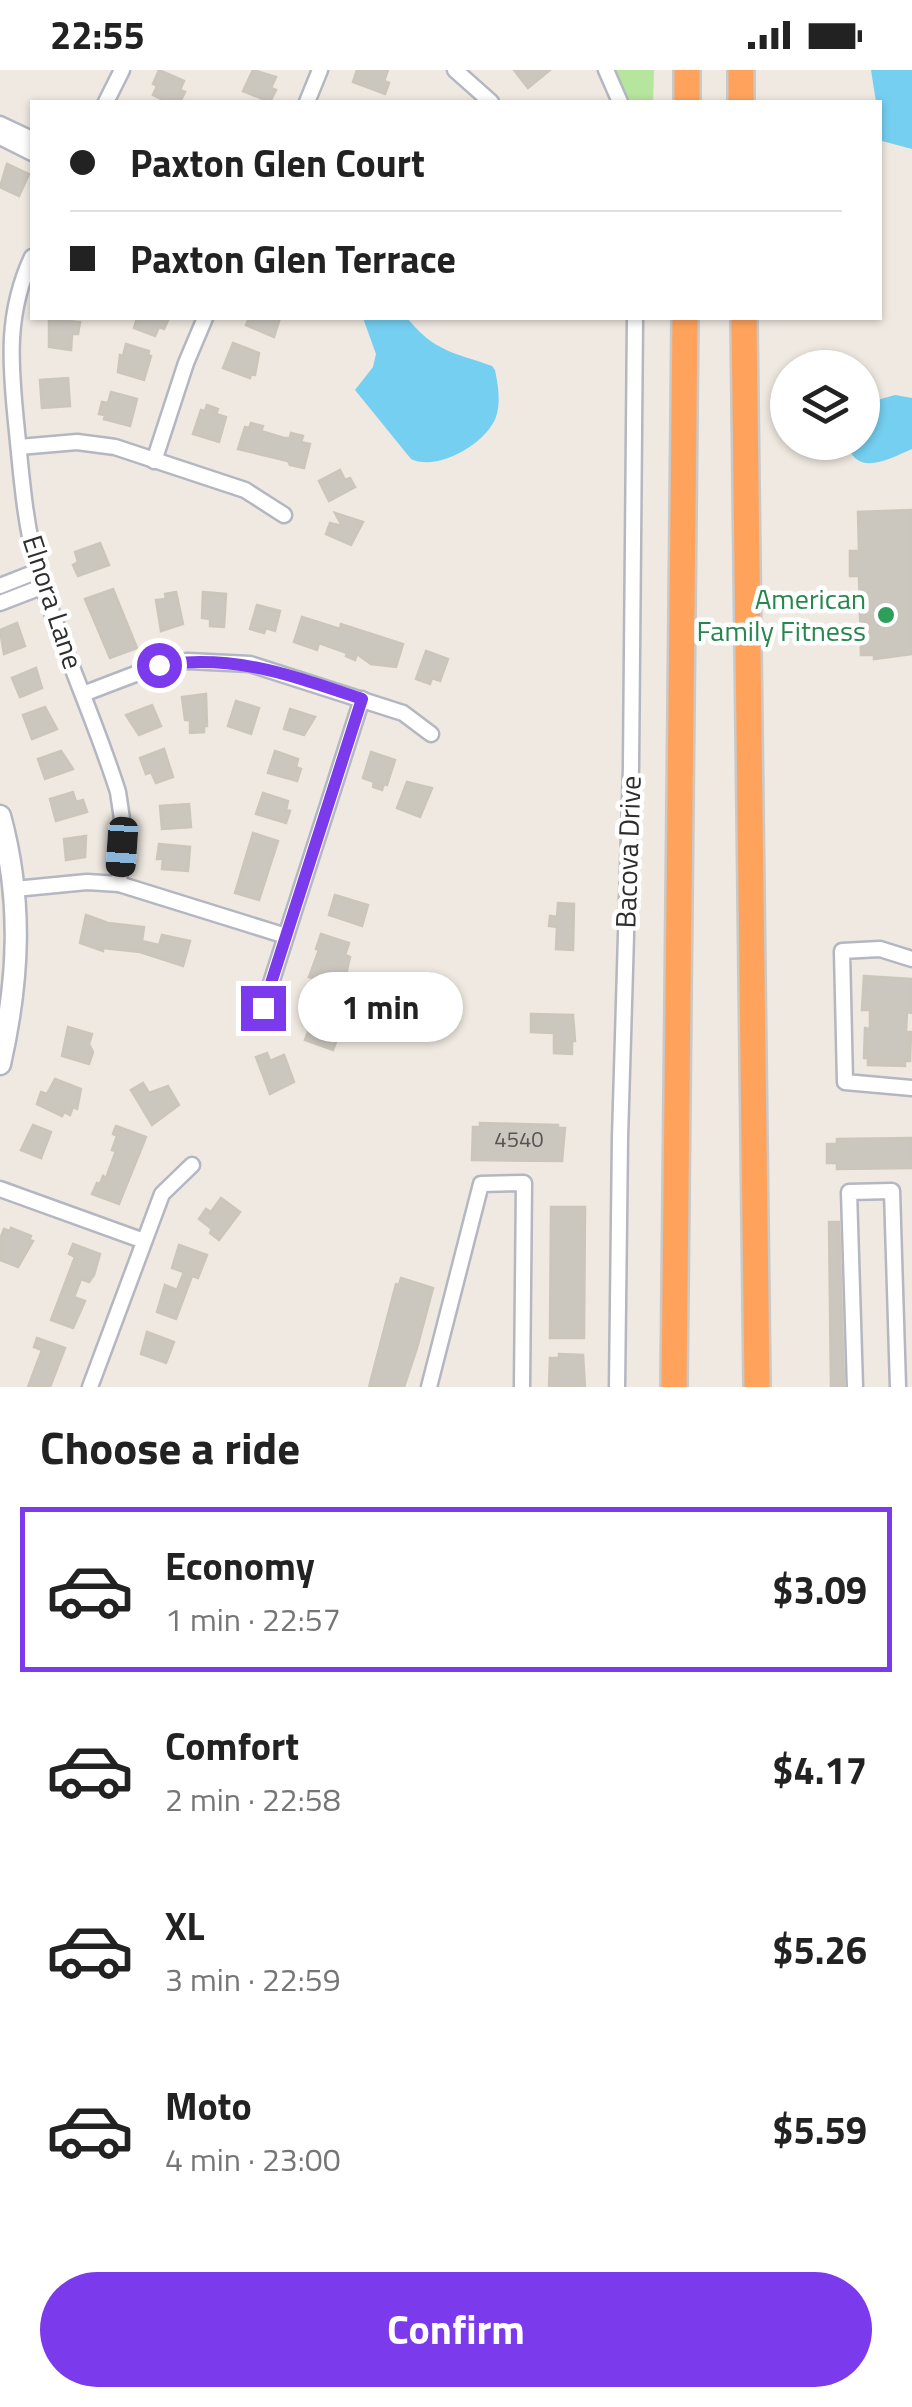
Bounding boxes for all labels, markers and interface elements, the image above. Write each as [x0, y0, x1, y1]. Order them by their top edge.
text: 22:55 [50, 6, 145, 64]
text: Paxton Glen Court [130, 134, 425, 192]
text: Paxton Glen Terrace [130, 230, 456, 288]
map controls [770, 350, 880, 460]
button: layers [770, 350, 880, 460]
street label: Elnora Lane [12, 529, 95, 674]
place label: American Family Fitness [697, 577, 866, 652]
marker: American Family Fitness [875, 604, 897, 626]
route start [137, 643, 182, 688]
street label: Bacova Drive [603, 775, 652, 929]
car [105, 816, 139, 878]
callout: 1 min [298, 973, 463, 1043]
text: 1 min [342, 983, 419, 1031]
route end [241, 986, 286, 1031]
house number: 4540 [494, 1122, 544, 1156]
text: Choose a ride [40, 1413, 300, 1481]
text: Economy [165, 1537, 315, 1595]
icon: car [45, 1545, 135, 1635]
text: $3.09 [772, 1561, 867, 1619]
text: 1 min · 22:57 [165, 1595, 341, 1643]
text: Comfort [165, 1717, 299, 1775]
icon: car [45, 1725, 135, 1815]
text: $4.17 [772, 1741, 867, 1799]
text: 2 min · 22:58 [165, 1775, 341, 1823]
text: XL [165, 1897, 205, 1955]
icon: car [45, 1905, 135, 1995]
text: $5.26 [772, 1921, 867, 1979]
text: 3 min · 22:59 [165, 1955, 341, 2003]
text: Moto [165, 2077, 252, 2135]
icon: car [45, 2085, 135, 2175]
text: $5.59 [772, 2101, 867, 2159]
text: 4 min · 23:00 [165, 2135, 341, 2183]
button: Confirm [40, 2272, 872, 2387]

